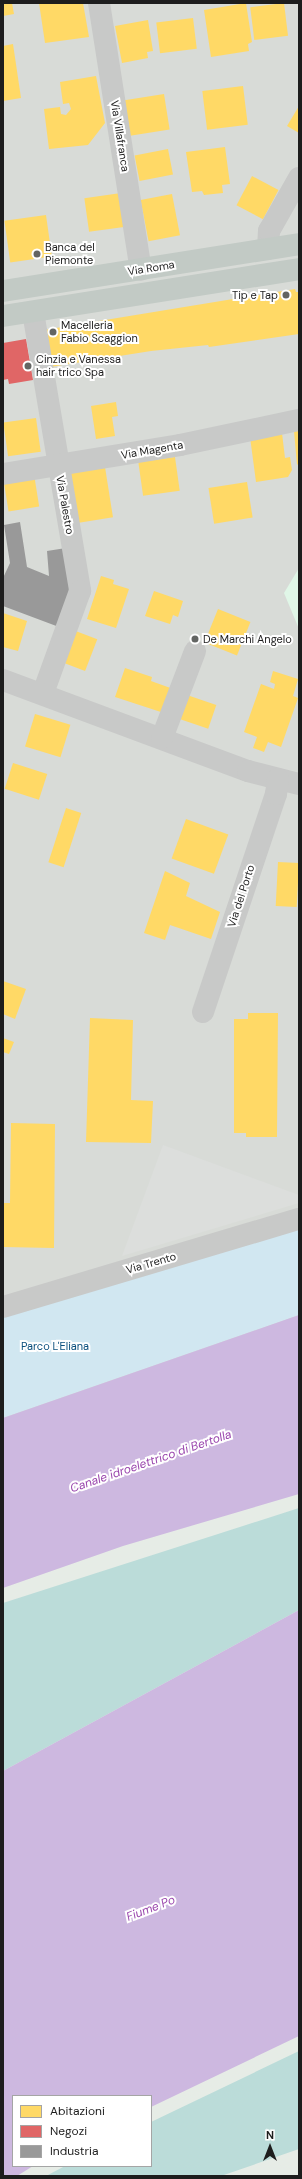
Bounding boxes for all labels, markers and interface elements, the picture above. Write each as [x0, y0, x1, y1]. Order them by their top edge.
street label: Via Villafranca [108, 99, 132, 173]
place label: Banca del Piemonte [45, 241, 95, 267]
marker: Banca del Piemonte [32, 249, 42, 259]
street label: Via Roma [127, 258, 175, 278]
place label: Tip e Tap [232, 288, 278, 302]
marker: Tip e Tap [281, 290, 291, 300]
place label: Macelleria Fabio Scaggion [61, 319, 138, 345]
marker: Macelleria Fabio Scaggion [48, 327, 58, 337]
place label: Cinzia e Vanessa hair trico Spa [36, 353, 121, 379]
marker: Cinzia e Vanessa hair trico Spa [23, 361, 33, 371]
street label: Via Magenta [120, 438, 184, 462]
street label: Via Palestro [53, 474, 77, 536]
place label: De Marchi Angelo [203, 632, 292, 646]
marker: De Marchi Angelo [190, 634, 200, 644]
street label: Via del Porto [225, 863, 257, 929]
street label: Via Trento [124, 1250, 178, 1276]
park label: Parco L'Eliana [21, 1339, 89, 1353]
water label: Canale idroelettrico di Bertolla [68, 1428, 234, 1496]
water label: Fiume Po [125, 1893, 177, 1925]
legend [12, 2095, 152, 2167]
text: Abitazioni [50, 2103, 105, 2119]
text: Negozi [50, 2123, 87, 2139]
north arrow [250, 2127, 290, 2167]
text: N [266, 2128, 274, 2142]
text: Industria [50, 2143, 98, 2159]

